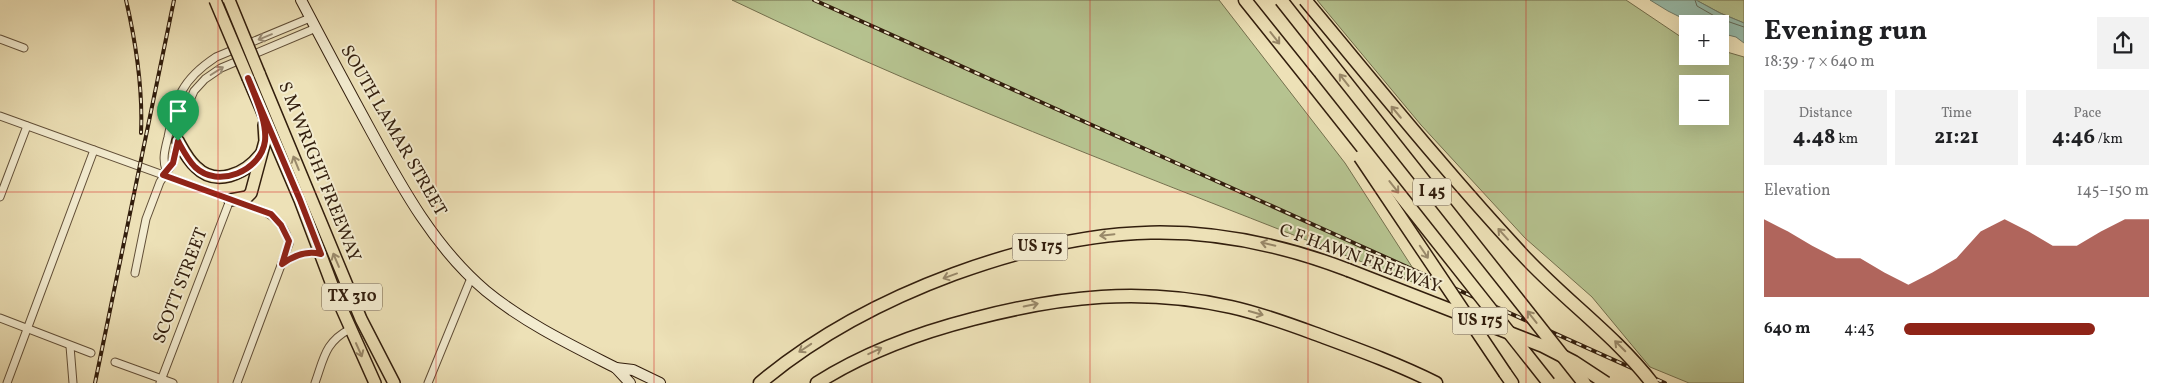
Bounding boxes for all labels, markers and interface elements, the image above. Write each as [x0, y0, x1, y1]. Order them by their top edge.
text: Evening run [1764, 12, 1928, 51]
map controls [1679, 15, 1729, 125]
button: + [1679, 15, 1729, 65]
button: share [2097, 17, 2149, 69]
one-way arrow [1270, 31, 1281, 44]
one-way arrow [258, 32, 273, 42]
street label: SOUTH LAMAR STREET [334, 41, 453, 222]
text: 18:39 · 7 × 640 m [1764, 51, 1875, 73]
one-way arrow [210, 66, 224, 76]
one-way arrow [1339, 73, 1349, 87]
button: − [1679, 75, 1729, 125]
street label: S M WRIGHT FREEWAY [271, 78, 367, 266]
pin [157, 90, 199, 141]
icon: arrive [164, 97, 192, 125]
text: Distance [1799, 104, 1852, 123]
text: Time [1941, 104, 1972, 123]
text: Pace [2074, 104, 2102, 123]
one-way arrow [1391, 105, 1402, 118]
text: 4.48 [1793, 123, 1835, 152]
text: 21:21 [1934, 123, 1979, 152]
text: 4:46 [2052, 123, 2095, 152]
text: km [1835, 130, 1858, 149]
text: /km [2095, 130, 2123, 149]
one-way arrow [291, 156, 301, 171]
road number: I 45 [1413, 178, 1451, 206]
one-way arrow [1388, 180, 1399, 193]
text: Elevation [1764, 180, 1831, 202]
text: 145–150 m [2076, 180, 2149, 202]
street label: C F HAWN FREEWAY [1276, 218, 1444, 300]
street label: SCOTT STREET [147, 224, 215, 347]
one-way arrow [1498, 227, 1509, 240]
one-way arrow [1099, 230, 1115, 240]
road number: US 175 [1012, 233, 1068, 260]
one-way arrow [1261, 239, 1277, 248]
one-way arrow [1419, 244, 1429, 258]
one-way arrow [331, 253, 341, 268]
one-way arrow [943, 272, 958, 281]
road number: TX 310 [322, 284, 382, 310]
one-way arrow [1022, 299, 1038, 309]
road number: US 175 [1452, 308, 1508, 334]
one-way arrow [1248, 309, 1264, 319]
one-way arrow [1526, 311, 1537, 324]
text: 640 m [1764, 318, 1810, 340]
text: 4:43 [1844, 318, 1874, 340]
one-way arrow [1614, 340, 1627, 352]
one-way arrow [355, 342, 365, 357]
one-way arrow [798, 343, 812, 353]
one-way arrow [867, 346, 882, 355]

